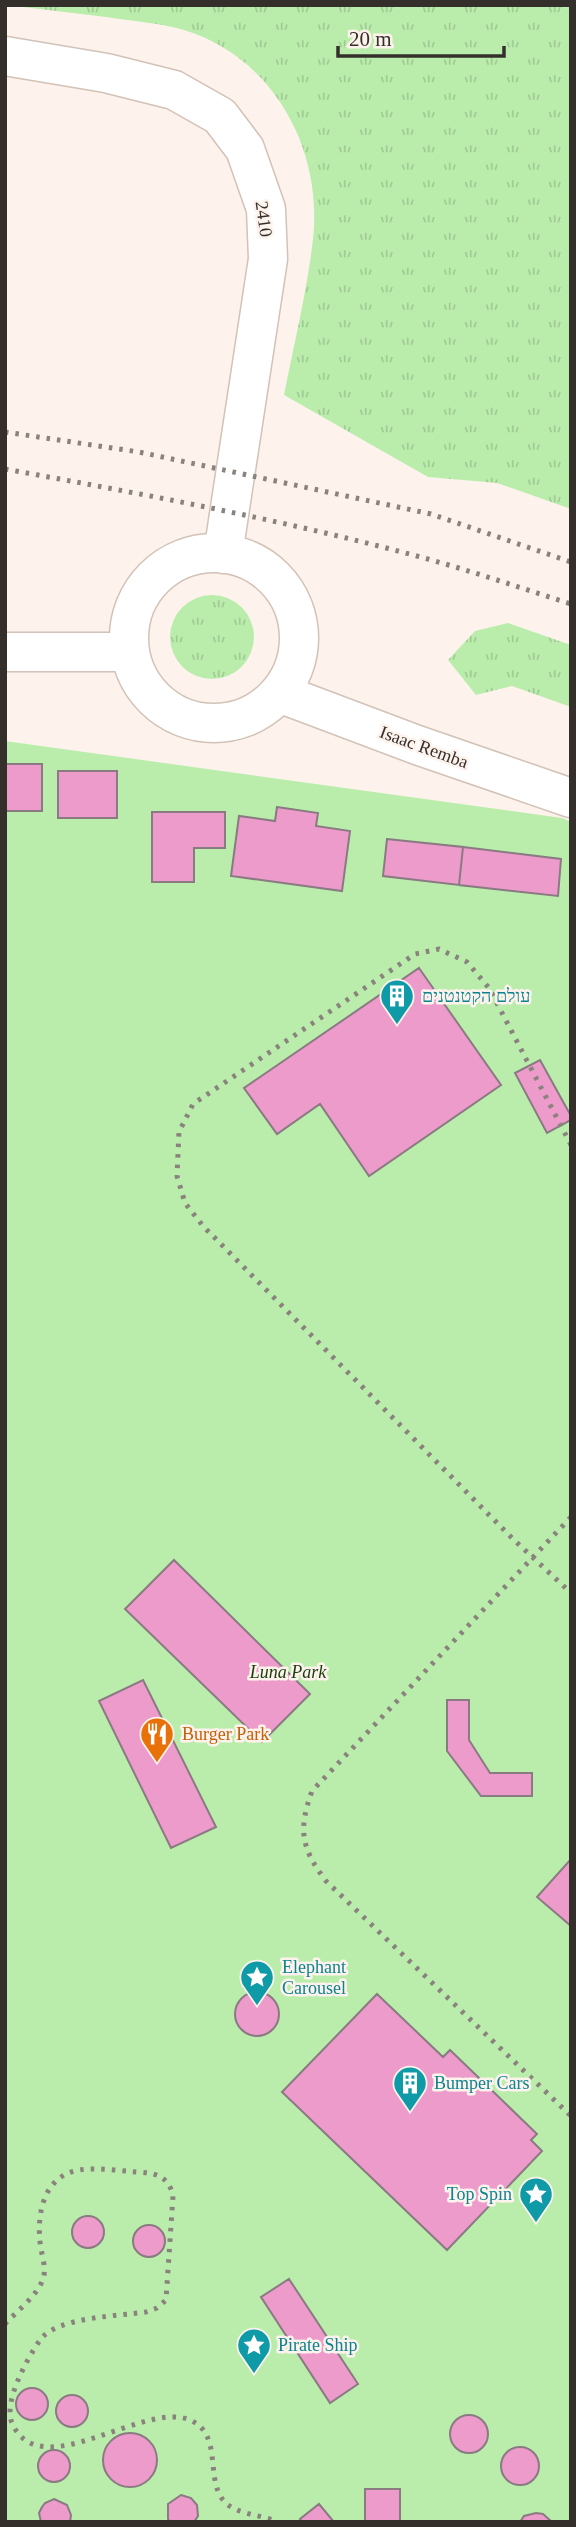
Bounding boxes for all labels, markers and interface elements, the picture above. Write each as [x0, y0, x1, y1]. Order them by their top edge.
scale bar [338, 14, 504, 58]
text: 20 m [349, 27, 392, 51]
street label: 2410 [252, 200, 276, 238]
street label: Isaac Remba [377, 722, 471, 772]
building icon: עולם הקטנטנים [378, 977, 416, 1026]
place label: עולם הקטנטנים [422, 986, 530, 1006]
park label: Luna Park [249, 1662, 327, 1682]
restaurant icon: Burger Park [138, 1715, 176, 1764]
place label: Burger Park [182, 1724, 269, 1744]
place label: Elephant Carousel [282, 1957, 346, 1998]
place icon: Elephant Carousel [238, 1958, 276, 2007]
building icon: Bumper Cars [391, 2064, 429, 2113]
place label: Bumper Cars [434, 2073, 529, 2093]
place icon: Top Spin [517, 2175, 555, 2224]
place label: Top Spin [447, 2184, 512, 2204]
place icon: Pirate Ship [235, 2326, 273, 2375]
place label: Pirate Ship [278, 2335, 358, 2355]

